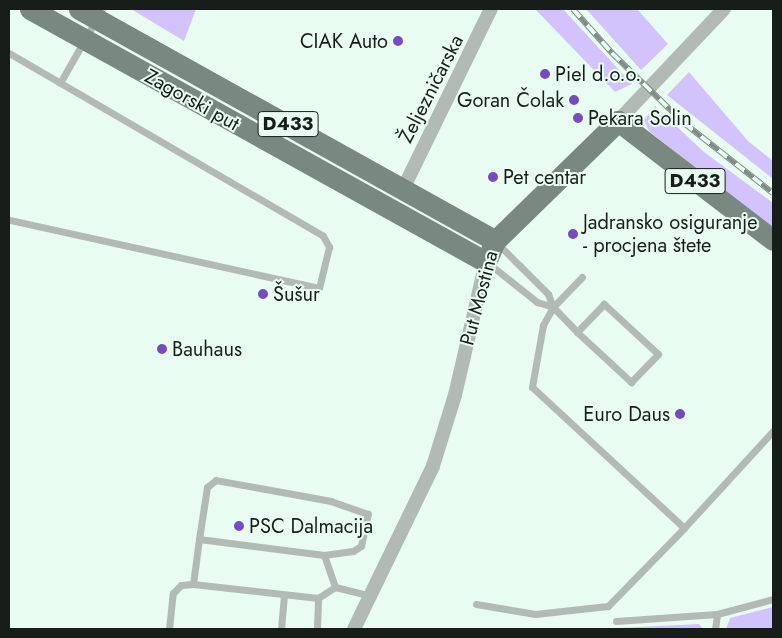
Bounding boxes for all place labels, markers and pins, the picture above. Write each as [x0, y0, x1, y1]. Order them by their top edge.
place label: CIAK Auto [300, 29, 388, 53]
marker: CIAK Auto [392, 35, 404, 47]
place label: Piel d.o.o. [555, 62, 641, 86]
marker: Piel d.o.o. [539, 68, 551, 80]
place label: Goran Čolak [457, 88, 564, 112]
marker: Goran Čolak [568, 94, 580, 106]
place label: Pekara Solin [588, 106, 692, 130]
marker: Pekara Solin [572, 112, 584, 124]
place label: Pet centar [503, 165, 586, 189]
marker: Pet centar [487, 171, 499, 183]
place label: Jadransko osiguranje - procjena štete [583, 210, 758, 257]
marker: Jadransko osiguranje - procjena štete [567, 228, 579, 240]
place label: Šušur [273, 282, 320, 306]
marker: Šušur [257, 288, 269, 300]
place label: Bauhaus [172, 337, 242, 361]
marker: Bauhaus [156, 343, 168, 355]
place label: Euro Daus [583, 402, 670, 426]
marker: Euro Daus [674, 408, 686, 420]
place label: PSC Dalmacija [249, 514, 373, 538]
marker: PSC Dalmacija [233, 520, 245, 532]

